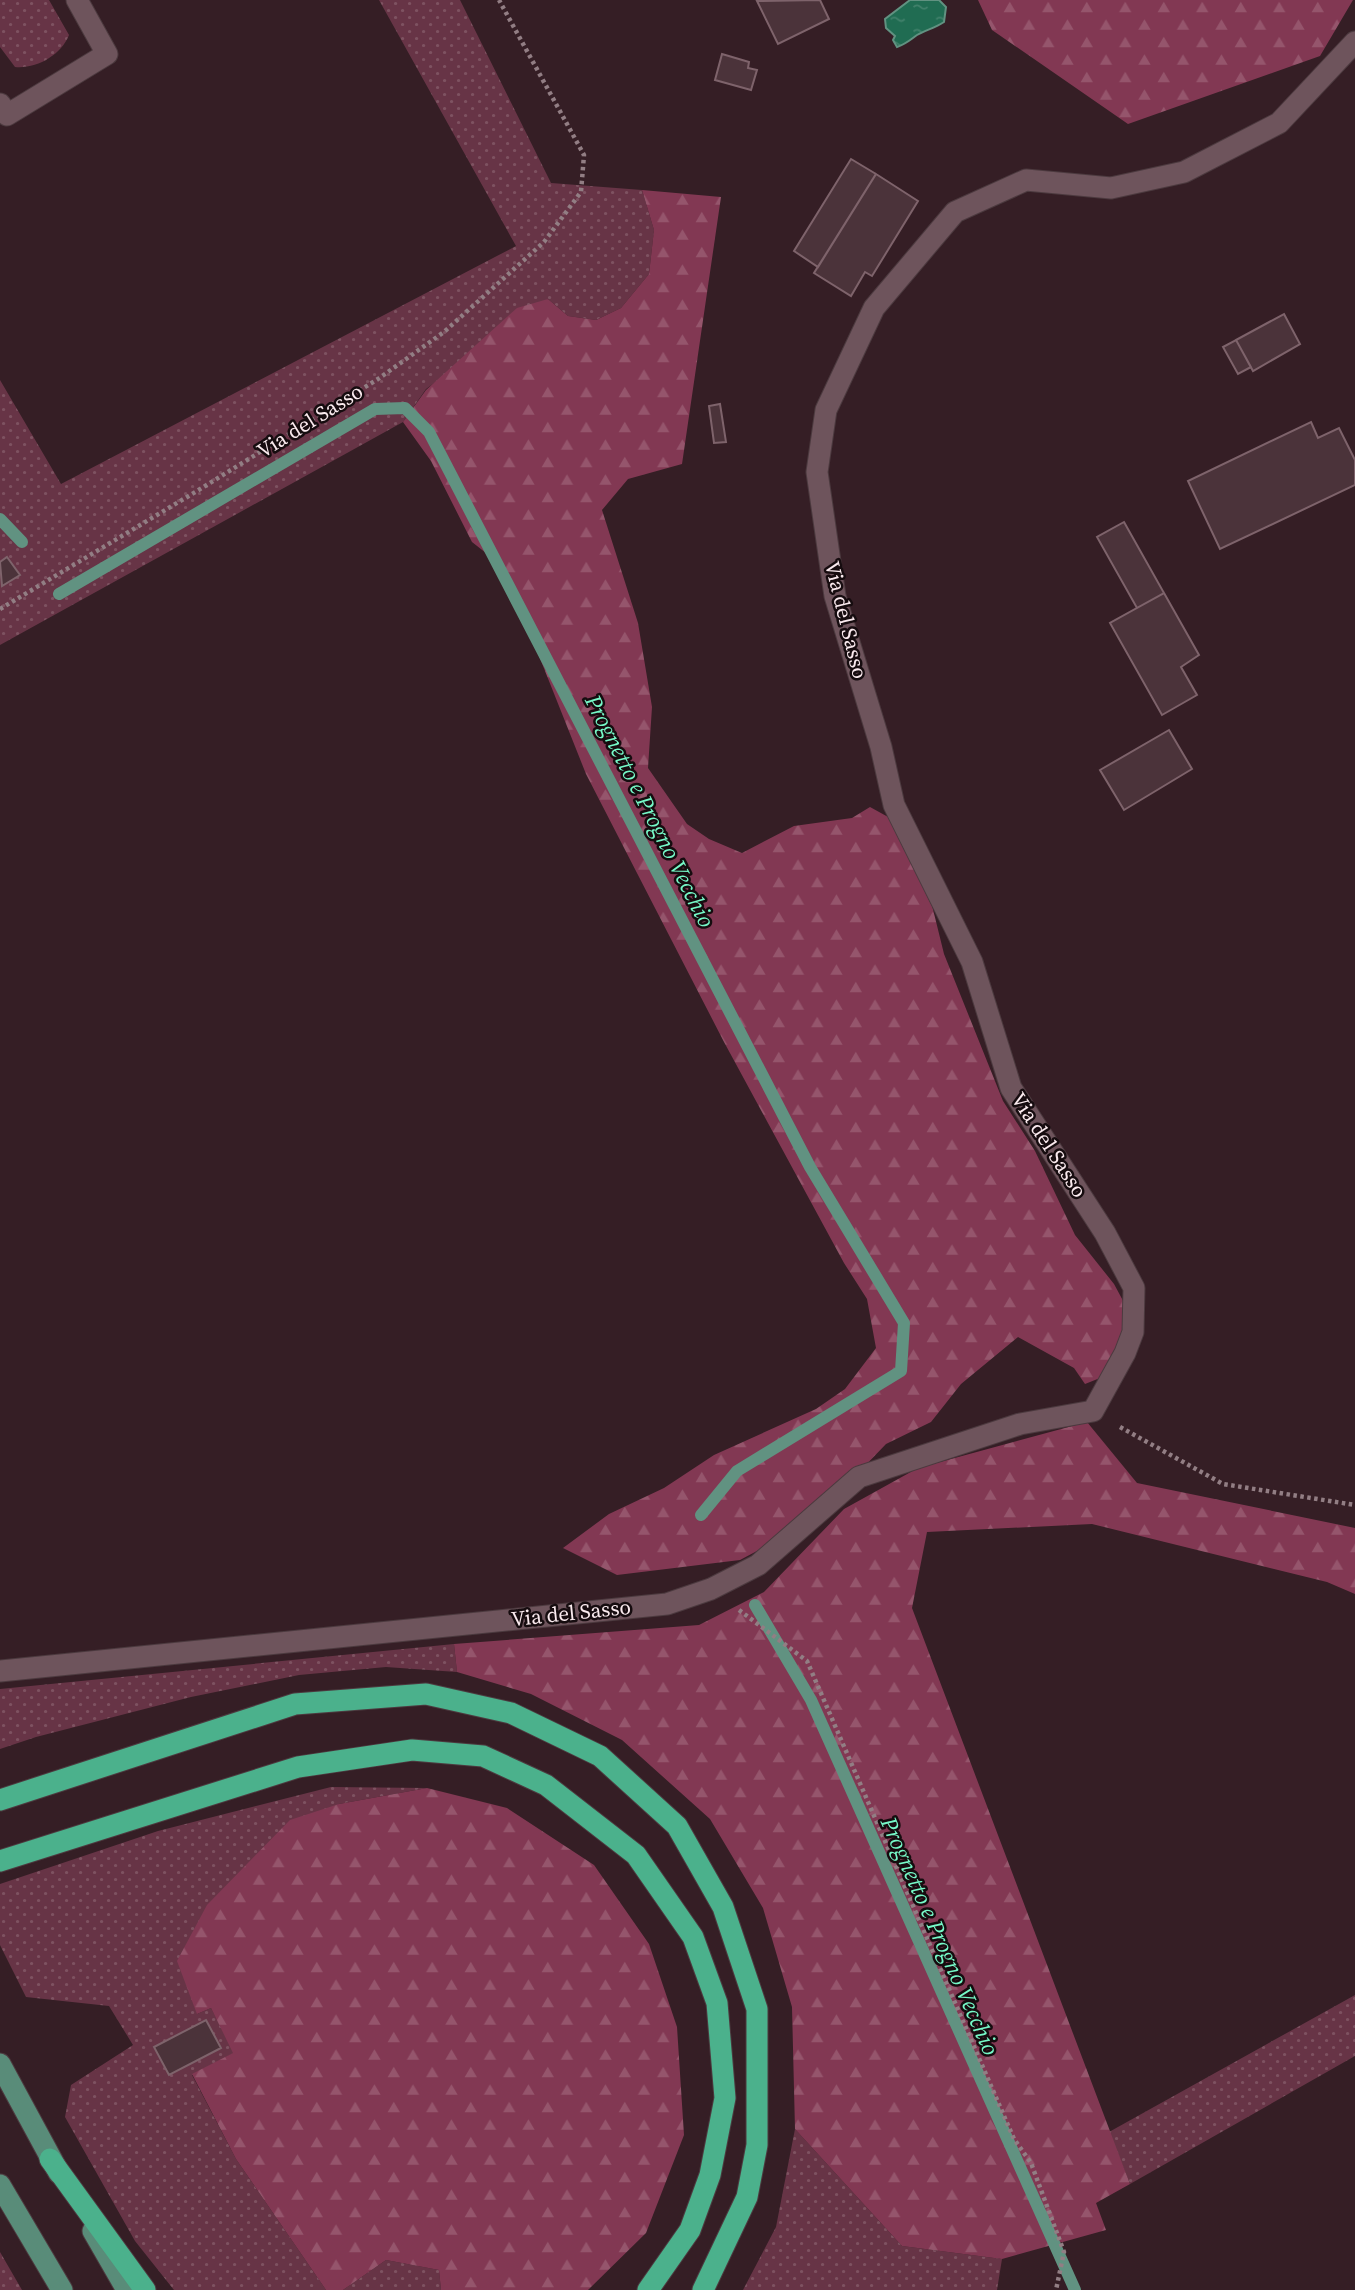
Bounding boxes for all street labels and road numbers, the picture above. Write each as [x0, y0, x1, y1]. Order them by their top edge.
street label: Via del Sasso [251, 376, 368, 465]
street label: Via del Sasso [818, 558, 875, 682]
street label: Via del Sasso [1005, 1086, 1094, 1203]
street label: Via del Sasso [510, 1592, 632, 1633]

